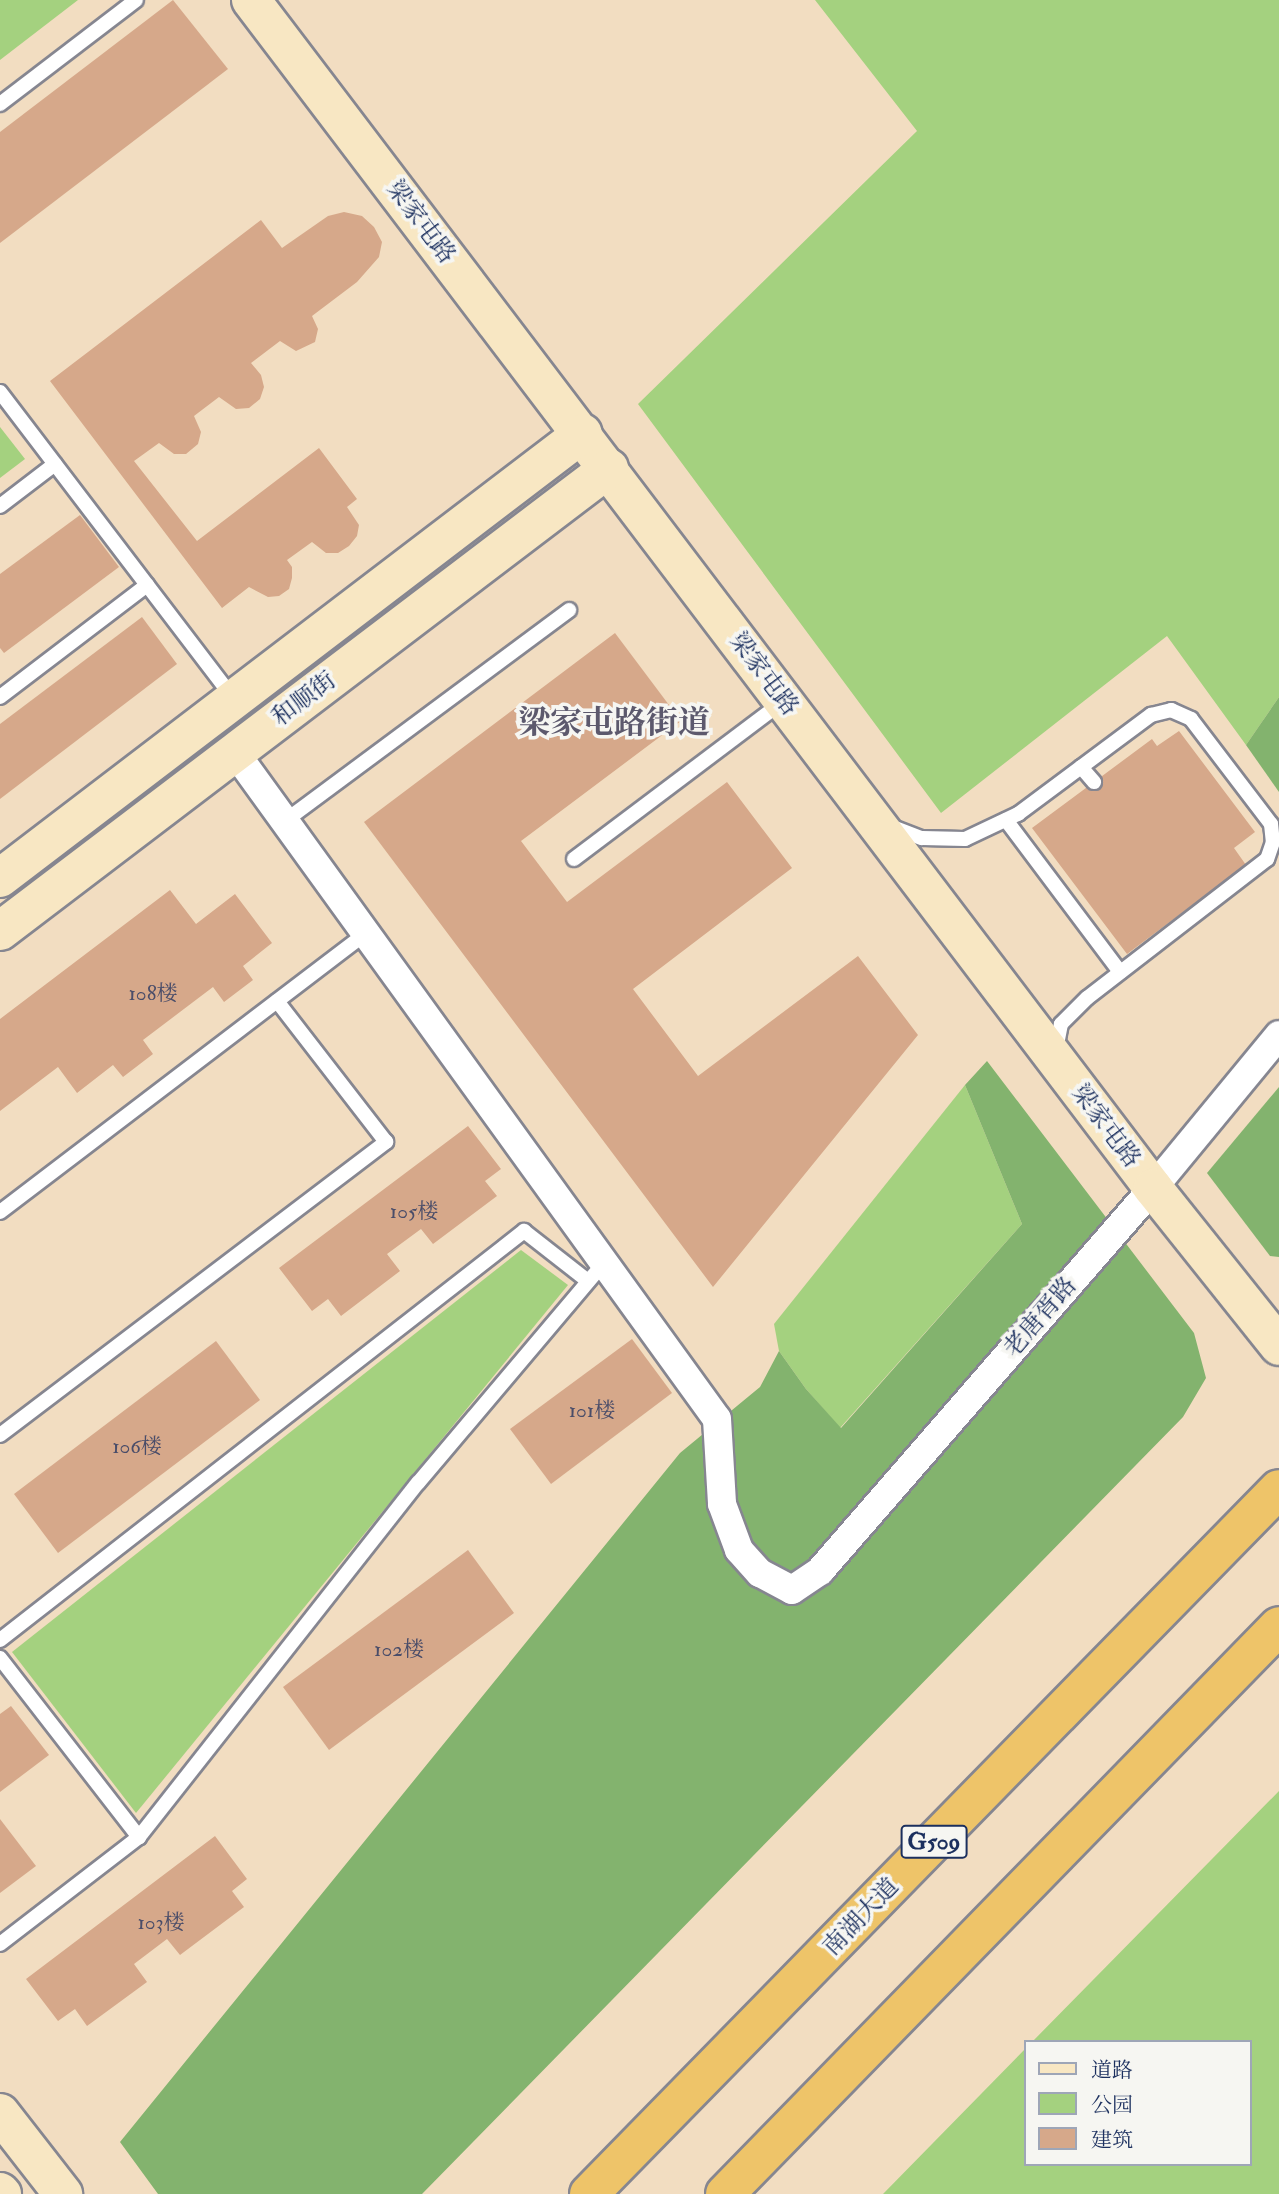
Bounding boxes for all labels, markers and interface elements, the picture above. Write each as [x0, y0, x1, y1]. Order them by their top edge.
street label: 梁家屯路 [381, 175, 461, 269]
street label: 梁家屯路 [724, 627, 804, 721]
street label: 和顺街 [267, 666, 341, 732]
district label: 梁家屯路街道 [518, 704, 710, 742]
house number: 108楼 [129, 981, 177, 1007]
street label: 梁家屯路 [1066, 1079, 1146, 1173]
house number: 105楼 [390, 1199, 438, 1225]
street label: 老唐胥路 [998, 1271, 1082, 1363]
house number: 101楼 [569, 1398, 615, 1424]
house number: 106楼 [112, 1434, 162, 1460]
house number: 102楼 [374, 1637, 424, 1663]
road number: G509 [899, 1823, 969, 1862]
street label: 南湖大道 [817, 1872, 905, 1962]
house number: 103楼 [137, 1910, 185, 1936]
legend [1024, 2040, 1251, 2166]
text: 道路 [1091, 2057, 1133, 2084]
text: 公园 [1091, 2092, 1133, 2119]
text: 建筑 [1091, 2127, 1133, 2154]

